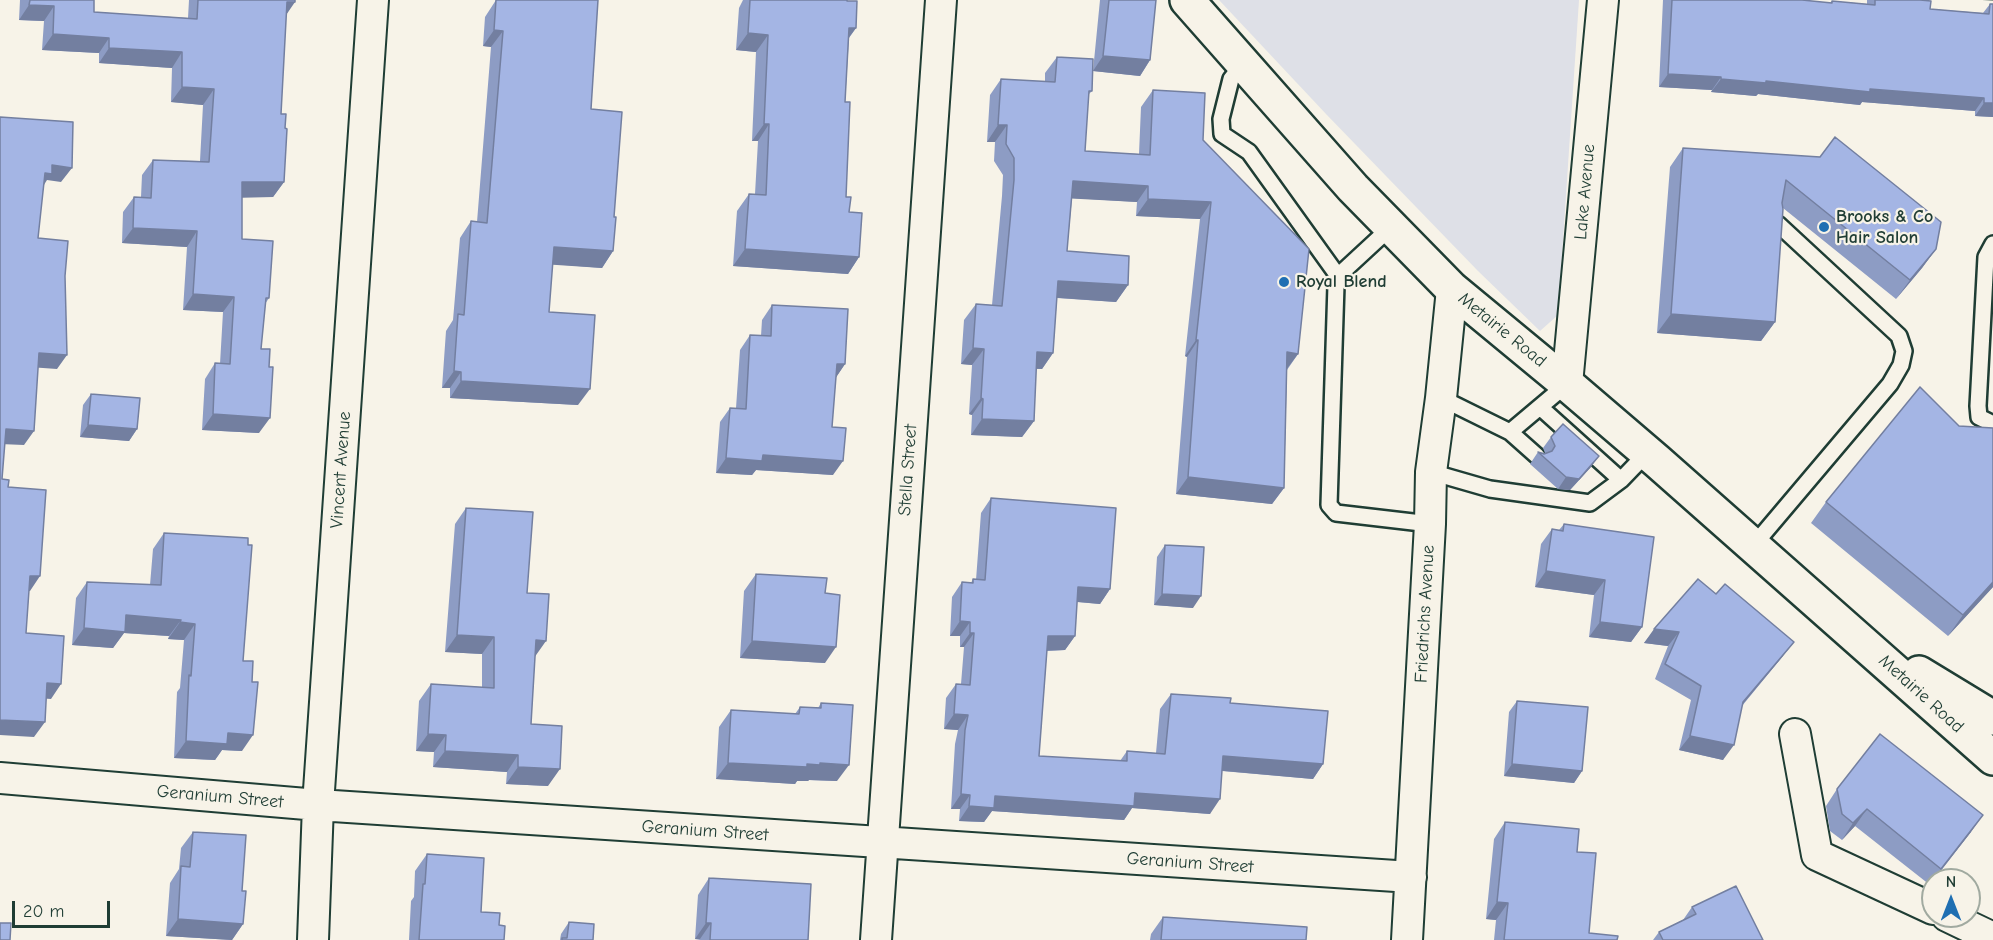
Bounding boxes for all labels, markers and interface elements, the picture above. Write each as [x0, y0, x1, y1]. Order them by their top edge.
street label: Lake Avenue [1570, 143, 1600, 241]
place label: Brooks & Co Hair Salon [1836, 206, 1933, 248]
marker: Brooks & Co Hair Salon [1817, 220, 1831, 234]
place label: Royal Blend [1296, 271, 1387, 293]
marker: Royal Blend [1277, 275, 1291, 289]
street label: Metairie Road [1454, 288, 1550, 372]
street label: Vincent Avenue [326, 411, 356, 529]
street label: Stella Street [894, 423, 922, 517]
street label: Friedrichs Avenue [1411, 545, 1439, 683]
street label: Metairie Road [1874, 650, 1968, 738]
street label: Geranium Street [156, 781, 284, 813]
street label: Geranium Street [641, 816, 769, 846]
street label: Geranium Street [1126, 848, 1254, 878]
north arrow [1921, 868, 1981, 928]
text: N [1946, 873, 1956, 891]
scale bar [15, 889, 112, 927]
text: 20 m [23, 901, 64, 922]

